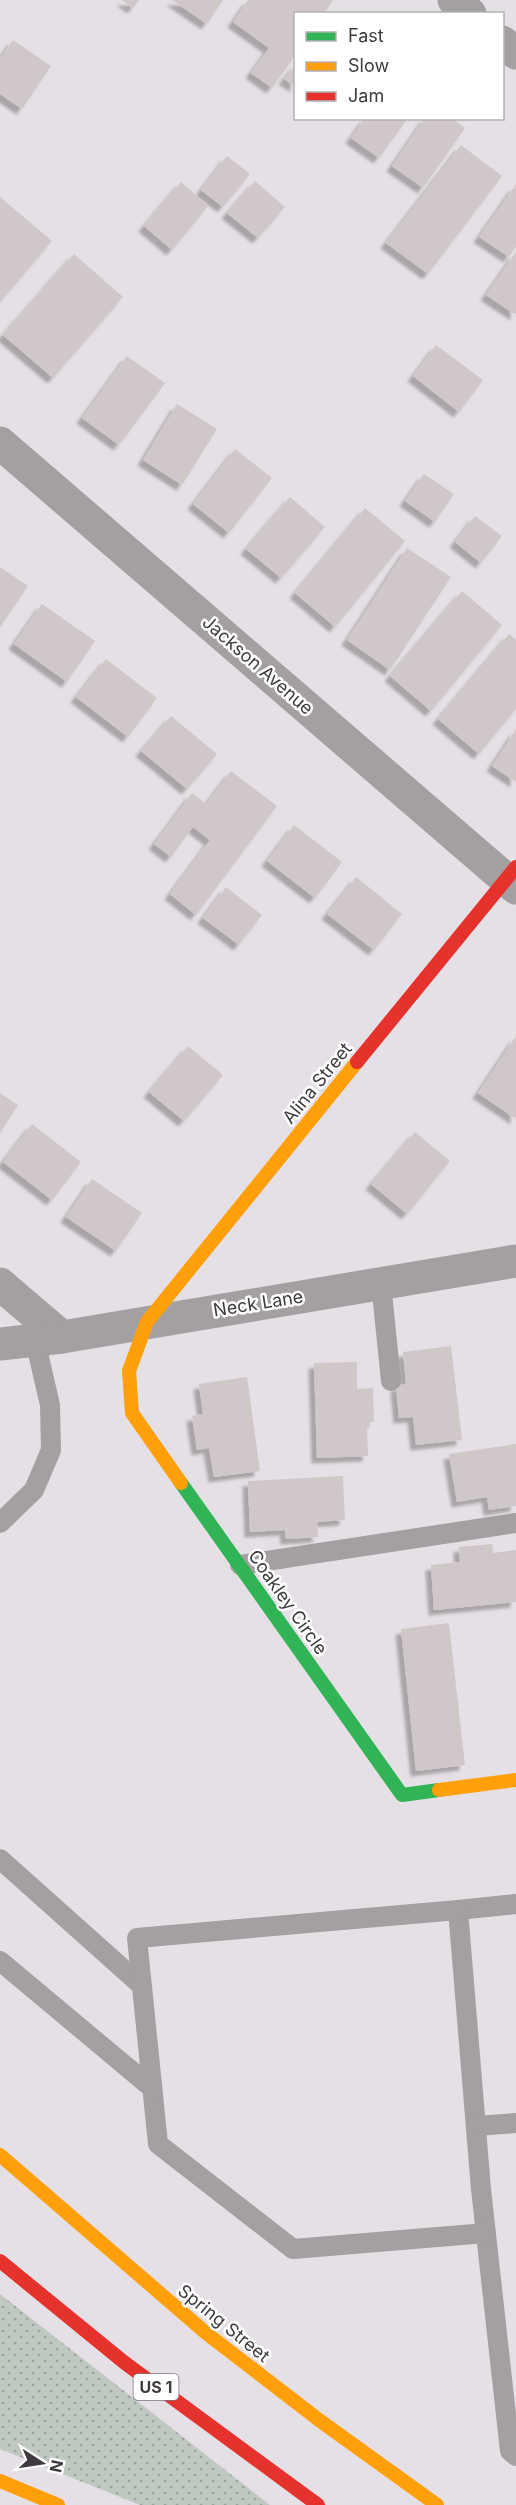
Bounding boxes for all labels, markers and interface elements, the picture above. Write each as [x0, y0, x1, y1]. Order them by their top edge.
legend [294, 12, 504, 120]
text: Fast [348, 25, 384, 46]
text: Slow [348, 55, 389, 76]
text: Jam [348, 85, 384, 106]
street label: Jackson Avenue [198, 611, 318, 719]
street label: Alina Street [278, 1038, 356, 1128]
street label: Neck Lane [212, 1286, 304, 1320]
street label: Coakley Circle [244, 1546, 332, 1658]
street label: Spring Street [174, 2280, 274, 2366]
road number: US 1 [134, 2374, 178, 2400]
north arrow [12, 2433, 72, 2493]
text: N [46, 2458, 68, 2474]

